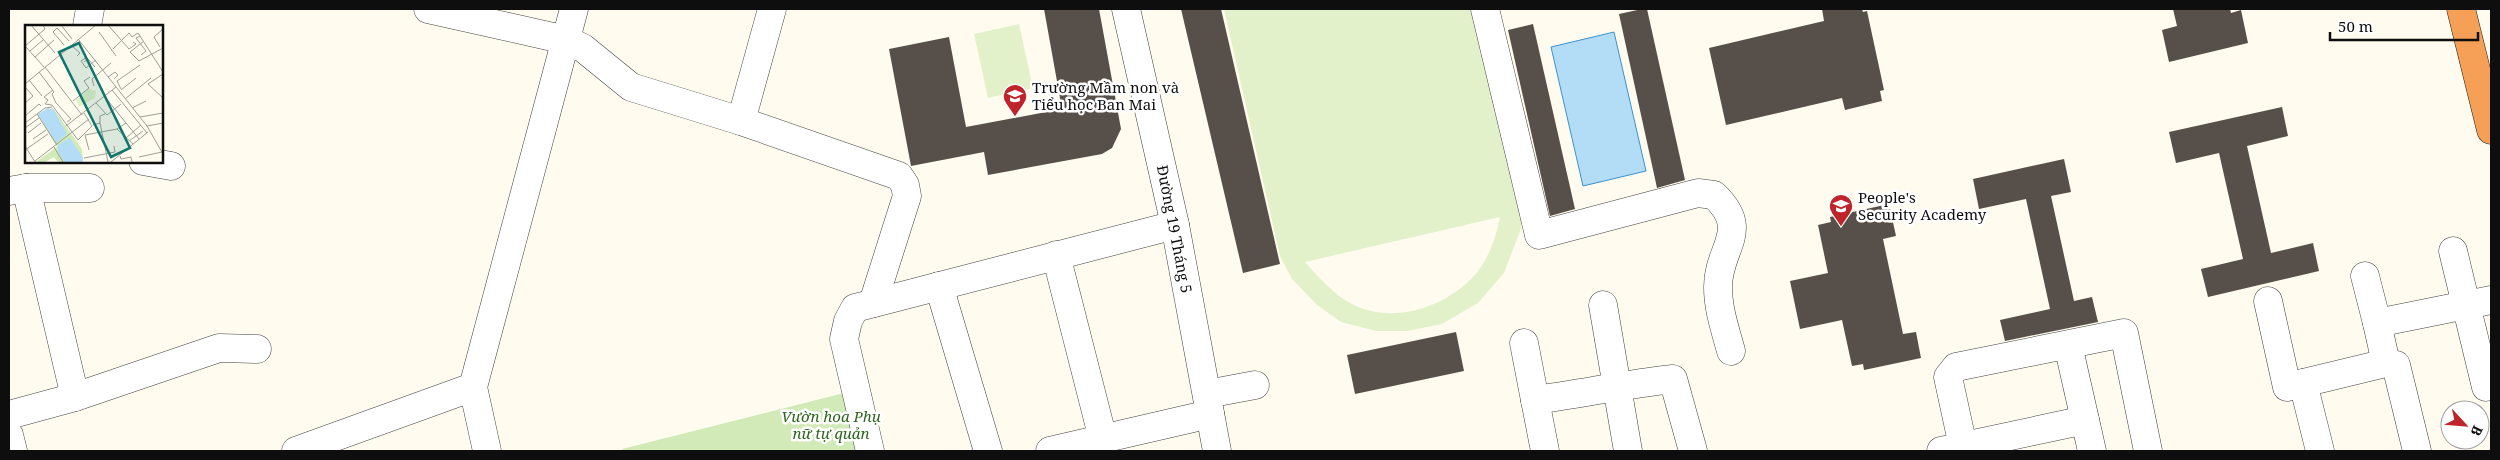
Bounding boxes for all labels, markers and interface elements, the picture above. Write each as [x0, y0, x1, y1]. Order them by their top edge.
scale bar [2330, 10, 2478, 42]
text: 50 m [2338, 16, 2373, 36]
inset map [25, 25, 162, 162]
place label: Trường Mầm non và Tiểu học Ban Mai [1032, 77, 1179, 114]
school or university icon: Trường Mầm non và Tiểu học Ban Mai [1002, 83, 1028, 117]
street label: Đường 19 Tháng 5 [1153, 163, 1197, 295]
place label: People's Security Academy [1858, 187, 1987, 224]
school or university icon: People's Security Academy [1828, 193, 1854, 227]
north arrow [2440, 400, 2490, 450]
park label: Vườn hoa Phụ nữ tự quản [781, 406, 881, 443]
text: B [2467, 423, 2488, 439]

